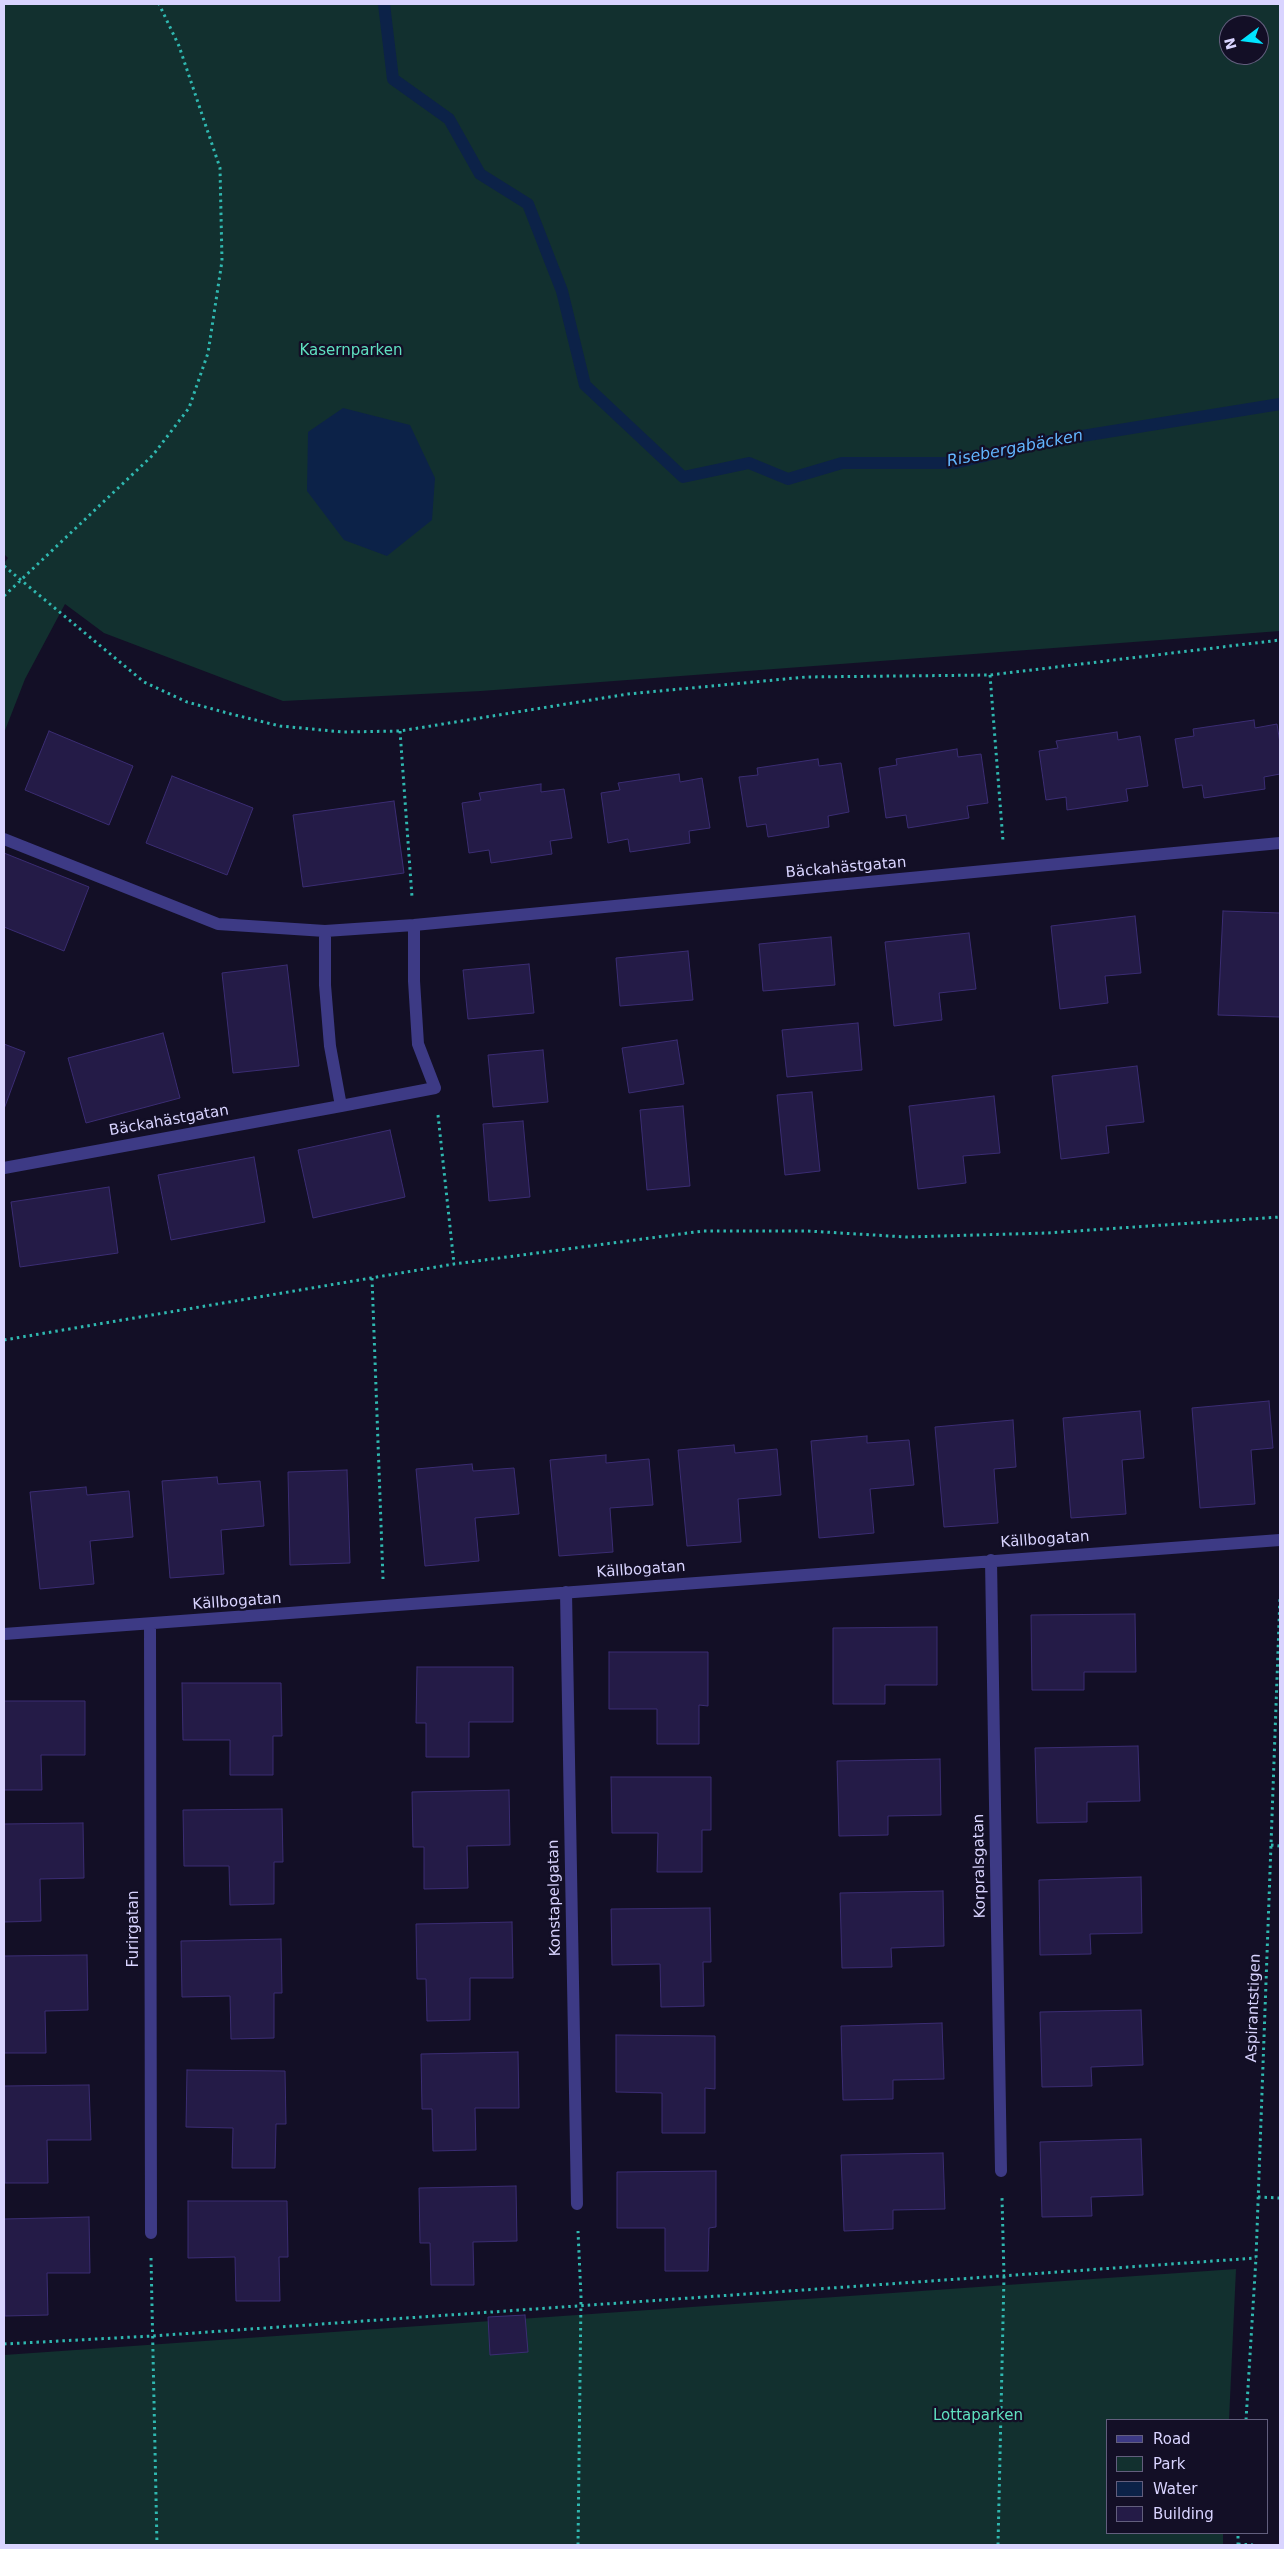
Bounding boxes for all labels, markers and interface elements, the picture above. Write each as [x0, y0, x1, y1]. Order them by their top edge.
north arrow [1219, 15, 1269, 65]
text: N [1221, 36, 1240, 51]
park label: Kasernparken [300, 342, 402, 360]
water label: Risebergabäcken [945, 426, 1085, 472]
street label: Bäckahästgatan [785, 854, 907, 882]
street label: Bäckahästgatan [108, 1102, 230, 1140]
street label: Källbogatan [1000, 1528, 1090, 1552]
street label: Källbogatan [596, 1558, 686, 1582]
street label: Källbogatan [192, 1590, 282, 1614]
street label: Korpralsgatan [970, 1814, 990, 1918]
street label: Konstapelgatan [545, 1839, 565, 1957]
street label: Furirgatan [125, 1891, 143, 1967]
street label: Aspirantstigen [1243, 1953, 1265, 2063]
park label: Lottaparken [933, 2407, 1023, 2425]
legend [1106, 2419, 1269, 2534]
text: Road [1153, 2430, 1191, 2448]
text: Park [1153, 2455, 1185, 2473]
text: Water [1153, 2480, 1197, 2498]
text: Building [1153, 2505, 1214, 2523]

